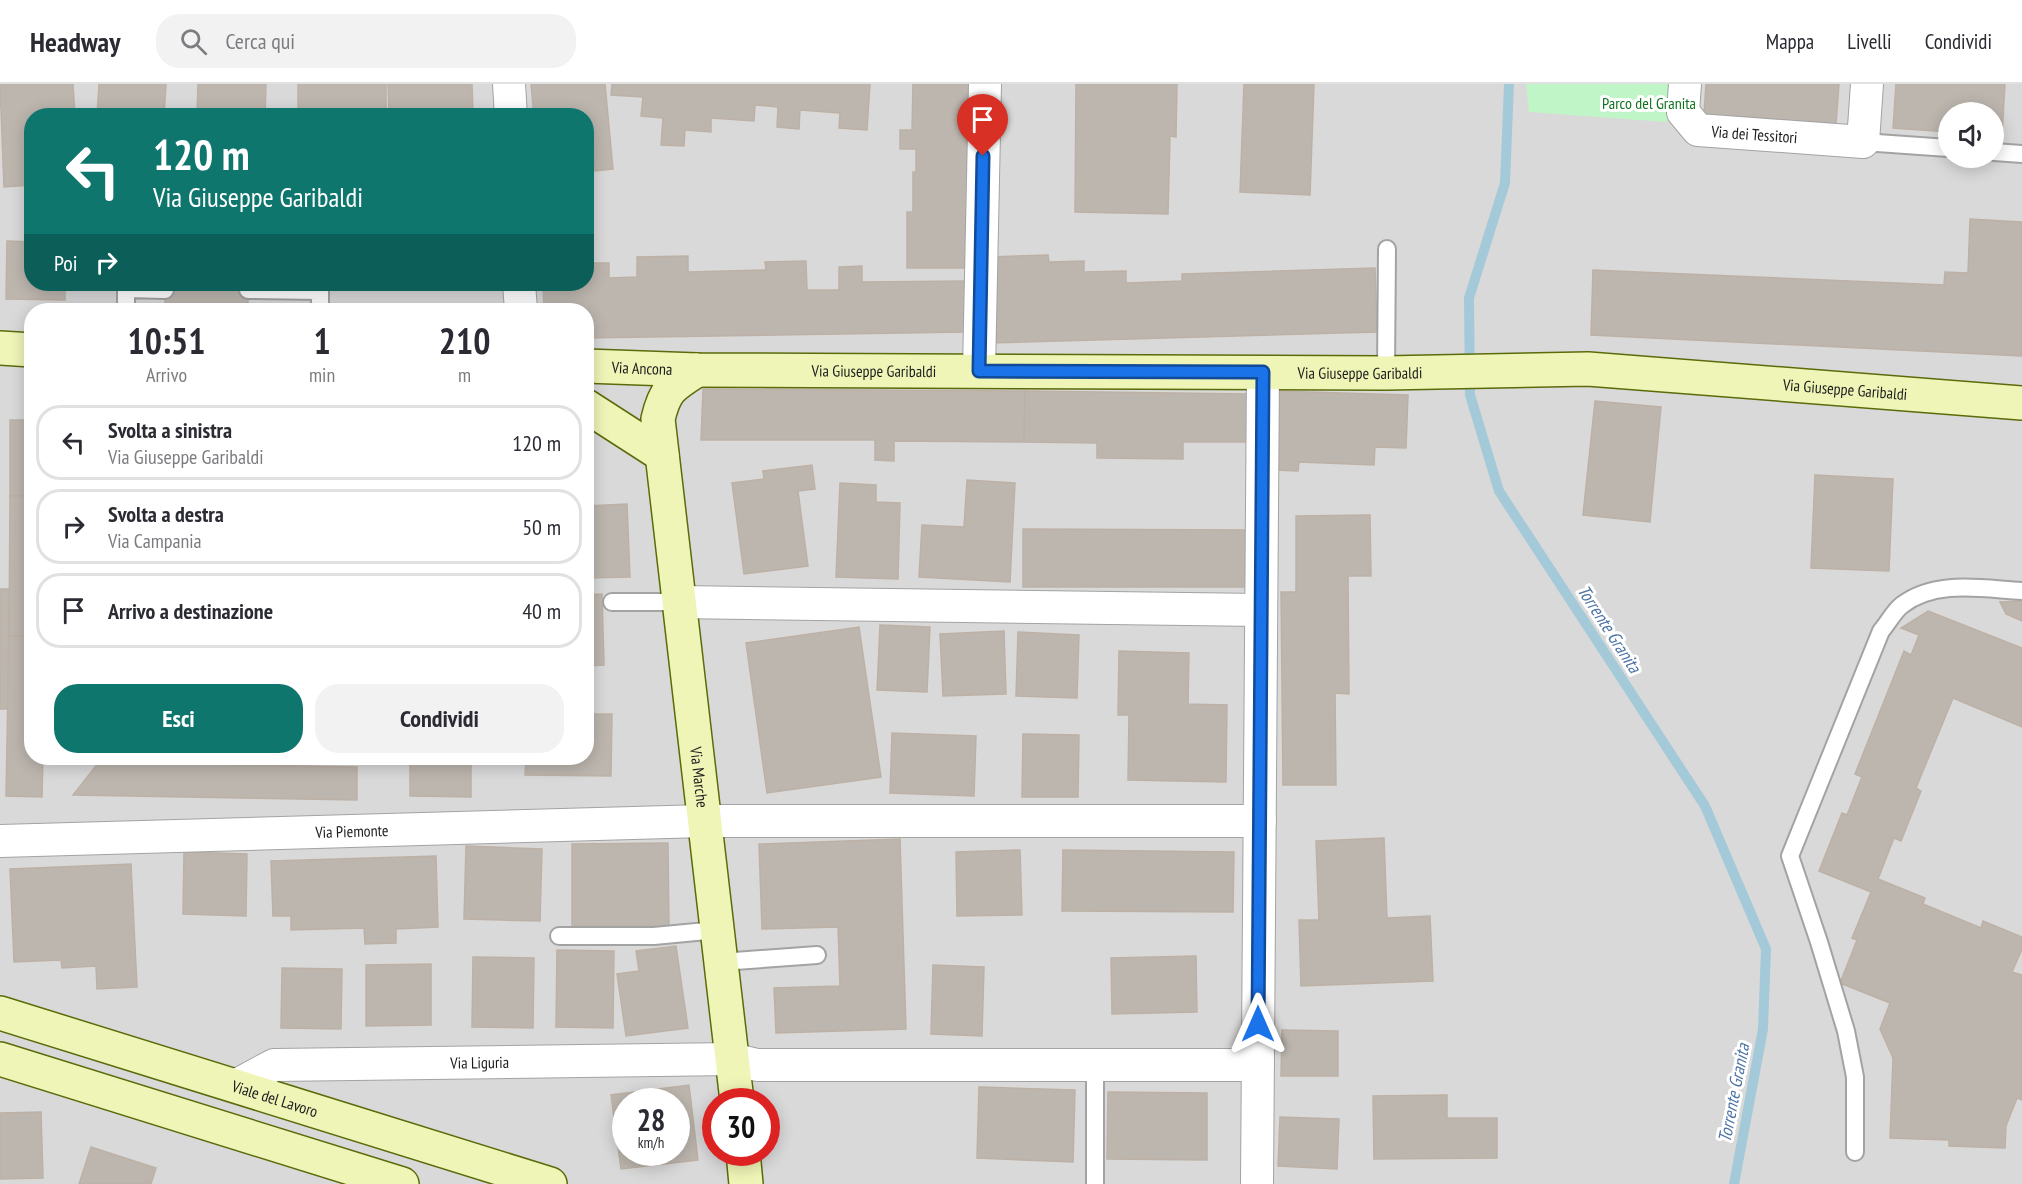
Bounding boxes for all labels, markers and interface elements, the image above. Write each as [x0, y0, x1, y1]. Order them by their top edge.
search box [156, 14, 576, 68]
text: Headway [30, 23, 120, 60]
icon: search [177, 25, 210, 58]
text: Cerca qui [225, 27, 295, 55]
text: Mappa [1766, 28, 1814, 55]
text: Livelli [1847, 28, 1892, 55]
text: Condividi [1925, 28, 1992, 55]
park label: Parco del Granita [1602, 93, 1696, 113]
pin [957, 94, 1008, 156]
map controls [1938, 102, 2004, 168]
button: sound [1938, 102, 2004, 168]
icon: arrive [966, 103, 999, 136]
street label: Via dei Tessitori [1710, 121, 1798, 147]
text: 120 m [153, 127, 250, 182]
icon: left [54, 132, 132, 210]
text: Via Giuseppe Garibaldi [153, 180, 363, 214]
icon: right [90, 246, 123, 279]
text: Poi [54, 249, 78, 277]
text: 10:51 [128, 317, 205, 364]
text: 1 [313, 317, 331, 364]
text: 210 [439, 317, 490, 364]
street label: Via Ancona [610, 357, 673, 379]
street label: Via Giuseppe Garibaldi [811, 360, 936, 381]
text: Arrivo [146, 362, 187, 388]
text: min [309, 362, 335, 388]
text: m [458, 362, 471, 388]
street label: Via Giuseppe Garibaldi [1297, 362, 1422, 383]
street label: Via Giuseppe Garibaldi [1781, 374, 1908, 404]
text: Svolta a sinistra [108, 416, 232, 444]
icon: left [57, 426, 90, 459]
text: 120 m [512, 429, 561, 457]
text: Via Giuseppe Garibaldi [108, 444, 264, 470]
text: Svolta a destra [108, 500, 224, 528]
icon: right [57, 510, 90, 543]
text: 50 m [522, 513, 561, 541]
text: Via Campania [108, 528, 202, 554]
water label: Torrente Granita [1572, 580, 1647, 678]
icon: arrive [57, 594, 90, 627]
text: Arrivo a destinazione [108, 597, 273, 625]
text: 40 m [522, 597, 561, 625]
button: Esci [54, 684, 303, 753]
button: Condividi [315, 684, 564, 753]
street label: Via Marche [686, 745, 713, 809]
street label: Via Piemonte [314, 820, 389, 842]
position arrow [1226, 992, 1290, 1056]
water label: Torrente Granita [1713, 1041, 1755, 1144]
street label: Via Liguria [449, 1052, 509, 1073]
street label: Viale del Lavoro [229, 1075, 321, 1121]
speed limit sign: 30 [702, 1088, 780, 1166]
text: 28 [637, 1100, 665, 1139]
text: km/h [638, 1133, 664, 1152]

